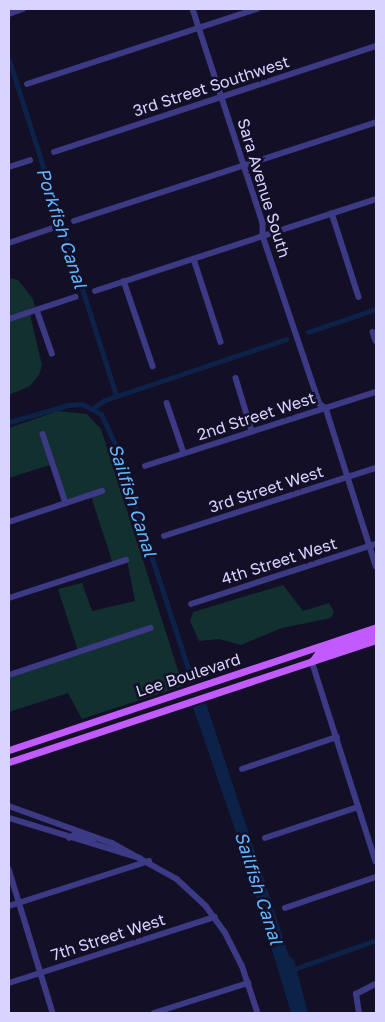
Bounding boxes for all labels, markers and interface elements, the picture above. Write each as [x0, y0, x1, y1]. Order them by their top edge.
street label: 3rd Street Southwest [130, 52, 292, 120]
street label: Sara Avenue South [234, 116, 294, 260]
water label: Porkfish Canal [32, 165, 92, 291]
street label: 2nd Street West [194, 388, 318, 444]
water label: Sailfish Canal [105, 441, 161, 559]
street label: 3rd Street West [206, 461, 326, 517]
street label: 4th Street West [219, 533, 339, 589]
street label: Lee Boulevard [133, 649, 243, 701]
water label: Sailfish Canal [231, 829, 287, 947]
street label: 7th Street West [48, 909, 168, 965]

